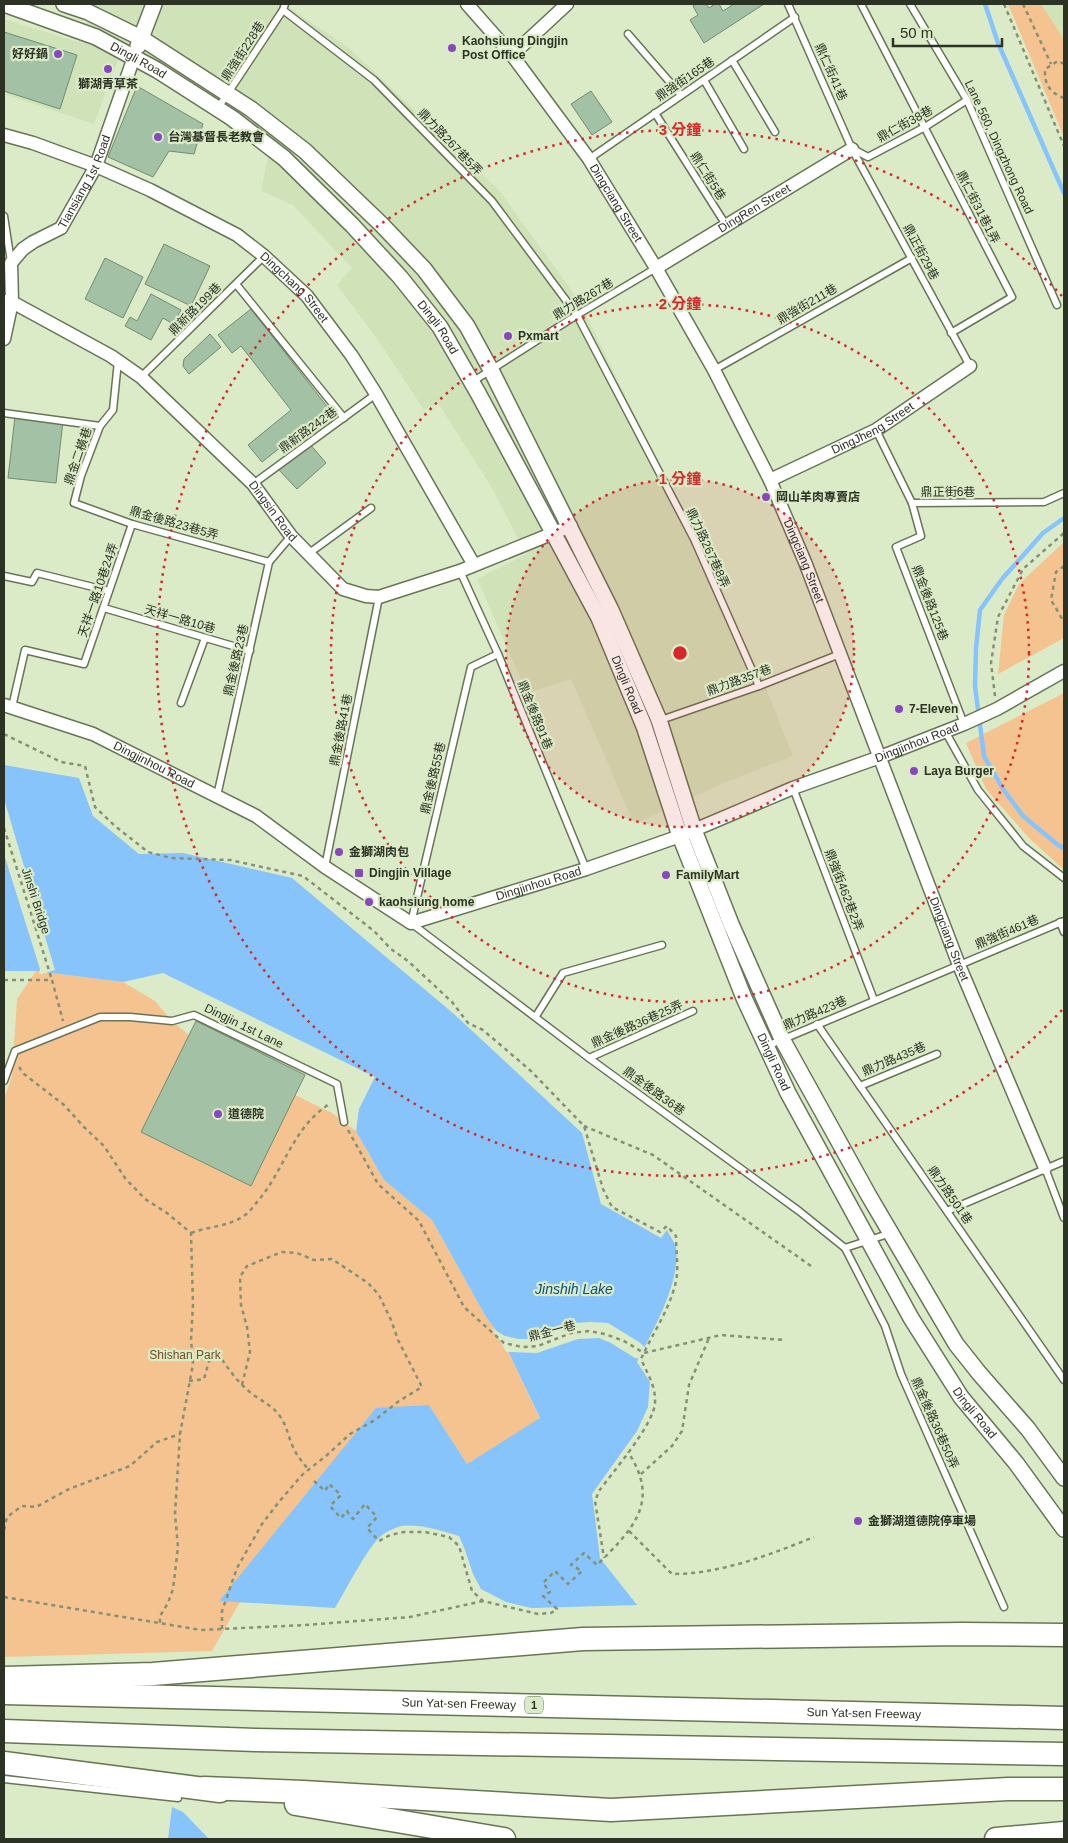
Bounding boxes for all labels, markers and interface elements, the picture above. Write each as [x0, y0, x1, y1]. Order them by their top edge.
scale bar [893, 15, 1002, 47]
street label: 鼎強街228巷 [219, 19, 267, 83]
text: 50 m [900, 24, 933, 41]
place label: Kaohsiung Dingjin Post Office [462, 34, 568, 62]
street label: Dingli Road [108, 39, 169, 81]
street label: 鼎仁街41巷 [812, 41, 850, 103]
marker: Kaohsiung Dingjin Post Office [446, 42, 458, 54]
place label: 好好鍋 [12, 47, 48, 61]
marker: 好好鍋 [52, 48, 64, 60]
street label: 鼎強街165巷 [653, 54, 717, 104]
marker: 獅湖青草茶 [102, 63, 114, 75]
place label: 獅湖青草茶 [78, 77, 138, 91]
street label: Lane 560, Dingzhong Road [962, 78, 1036, 216]
street label: 鼎仁街38巷 [875, 103, 935, 145]
street label: 鼎力路267巷5弄 [415, 106, 485, 178]
text: 3 分鐘 [659, 121, 701, 138]
place label: 台灣基督長老教會 [168, 130, 264, 144]
marker: 台灣基督長老教會 [152, 131, 164, 143]
street label: Tiansiang 1st Road [55, 133, 113, 231]
street label: 鼎仁街5巷 [688, 149, 728, 203]
street label: Dingciang Street [587, 161, 646, 245]
street label: 鼎仁街31巷1弄 [954, 168, 1002, 246]
street label: DingRen Street [716, 181, 794, 236]
street label: 鼎正街29巷 [900, 222, 942, 282]
street label: Dingchang Street [257, 249, 332, 326]
street label: 鼎力路267巷 [550, 275, 616, 323]
street label: 鼎新路199巷 [166, 280, 224, 338]
street label: 鼎強街211巷 [774, 281, 840, 327]
text: 2 分鐘 [659, 295, 701, 312]
street label: Dingli Road [414, 298, 461, 357]
place label: Pxmart [518, 329, 559, 343]
marker: Pxmart [502, 330, 514, 342]
street label: DingJheng Street [829, 399, 917, 457]
street label: 鼎新路242巷 [276, 404, 340, 456]
street label: 鼎金二橫巷 [62, 425, 94, 487]
text: 1 分鐘 [659, 470, 701, 487]
street label: Dingsin Road [246, 478, 300, 545]
street label: 鼎正街6巷 [921, 485, 975, 499]
place label: 岡山羊肉專賣店 [776, 490, 860, 504]
marker: 岡山羊肉專賣店 [760, 491, 772, 503]
street label: 鼎金後路23巷5弄 [128, 504, 220, 542]
street label: 鼎力路267巷8弄 [683, 506, 733, 590]
street label: Dingciang Street [781, 517, 827, 605]
street label: 天祥一路10巷24弄 [75, 541, 121, 639]
street label: 鼎金後路125巷 [909, 563, 951, 643]
street label: 天祥一路10巷 [143, 602, 217, 636]
street label: 鼎金後路23巷 [221, 623, 251, 697]
centre of rings [671, 644, 689, 662]
street label: Dingli Road [608, 653, 645, 716]
street label: 鼎力路357巷 [705, 662, 773, 698]
street label: 鼎金後路91巷 [515, 678, 555, 752]
street label: 鼎金後路41巷 [327, 693, 355, 767]
place label: 7-Eleven [909, 702, 958, 716]
marker: 7-Eleven [893, 703, 905, 715]
street label: Dingjinhou Road [873, 720, 961, 765]
street label: Dingjinhou Road [111, 739, 197, 791]
street label: 鼎金後路55巷 [418, 741, 448, 815]
place label: Laya Burger [924, 764, 994, 778]
marker: Laya Burger [908, 765, 920, 777]
place label: 金獅湖肉包 [349, 845, 409, 859]
marker: 金獅湖肉包 [333, 846, 345, 858]
street label: 鼎強街462巷2弄 [822, 847, 866, 933]
street label: Dingjinhou Road [494, 864, 583, 903]
street label: Jinshi Bridge [19, 866, 53, 936]
place label: Dingjin Village [369, 866, 452, 880]
marker: Dingjin Village [353, 867, 365, 879]
place label: FamilyMart [676, 868, 739, 882]
marker: FamilyMart [660, 869, 672, 881]
place label: kaohsiung home [379, 895, 475, 909]
street label: Dingciang Street [927, 895, 972, 984]
marker: kaohsiung home [363, 896, 375, 908]
street label: 鼎強街461巷 [973, 912, 1041, 952]
street label: 鼎力路423巷 [781, 993, 849, 1033]
street label: 鼎金後路36巷25弄 [589, 998, 685, 1050]
street label: Dingjin 1st Lane [202, 1001, 286, 1051]
street label: Dingli Road [754, 1031, 793, 1093]
street label: 鼎力路435巷 [860, 1039, 928, 1079]
street label: 鼎金後路36巷 [620, 1064, 688, 1118]
place label: 道德院 [228, 1107, 264, 1121]
marker: 道德院 [212, 1108, 224, 1120]
street label: 鼎力路501巷 [925, 1163, 975, 1227]
water label: Jinshih Lake [534, 1281, 613, 1297]
street label: 鼎金一巷 [527, 1318, 577, 1344]
park label: Shishan Park [149, 1348, 222, 1362]
street label: 鼎金後路36巷50弄 [909, 1375, 961, 1471]
street label: Dingli Road [950, 1385, 1000, 1441]
place label: 金獅湖道德院停車場 [868, 1514, 976, 1528]
marker: 金獅湖道德院停車場 [852, 1515, 864, 1527]
street label: Sun Yat-sen Freeway [401, 1695, 516, 1712]
road number: 1 [525, 1696, 543, 1714]
street label: Sun Yat-sen Freeway [806, 1705, 921, 1722]

